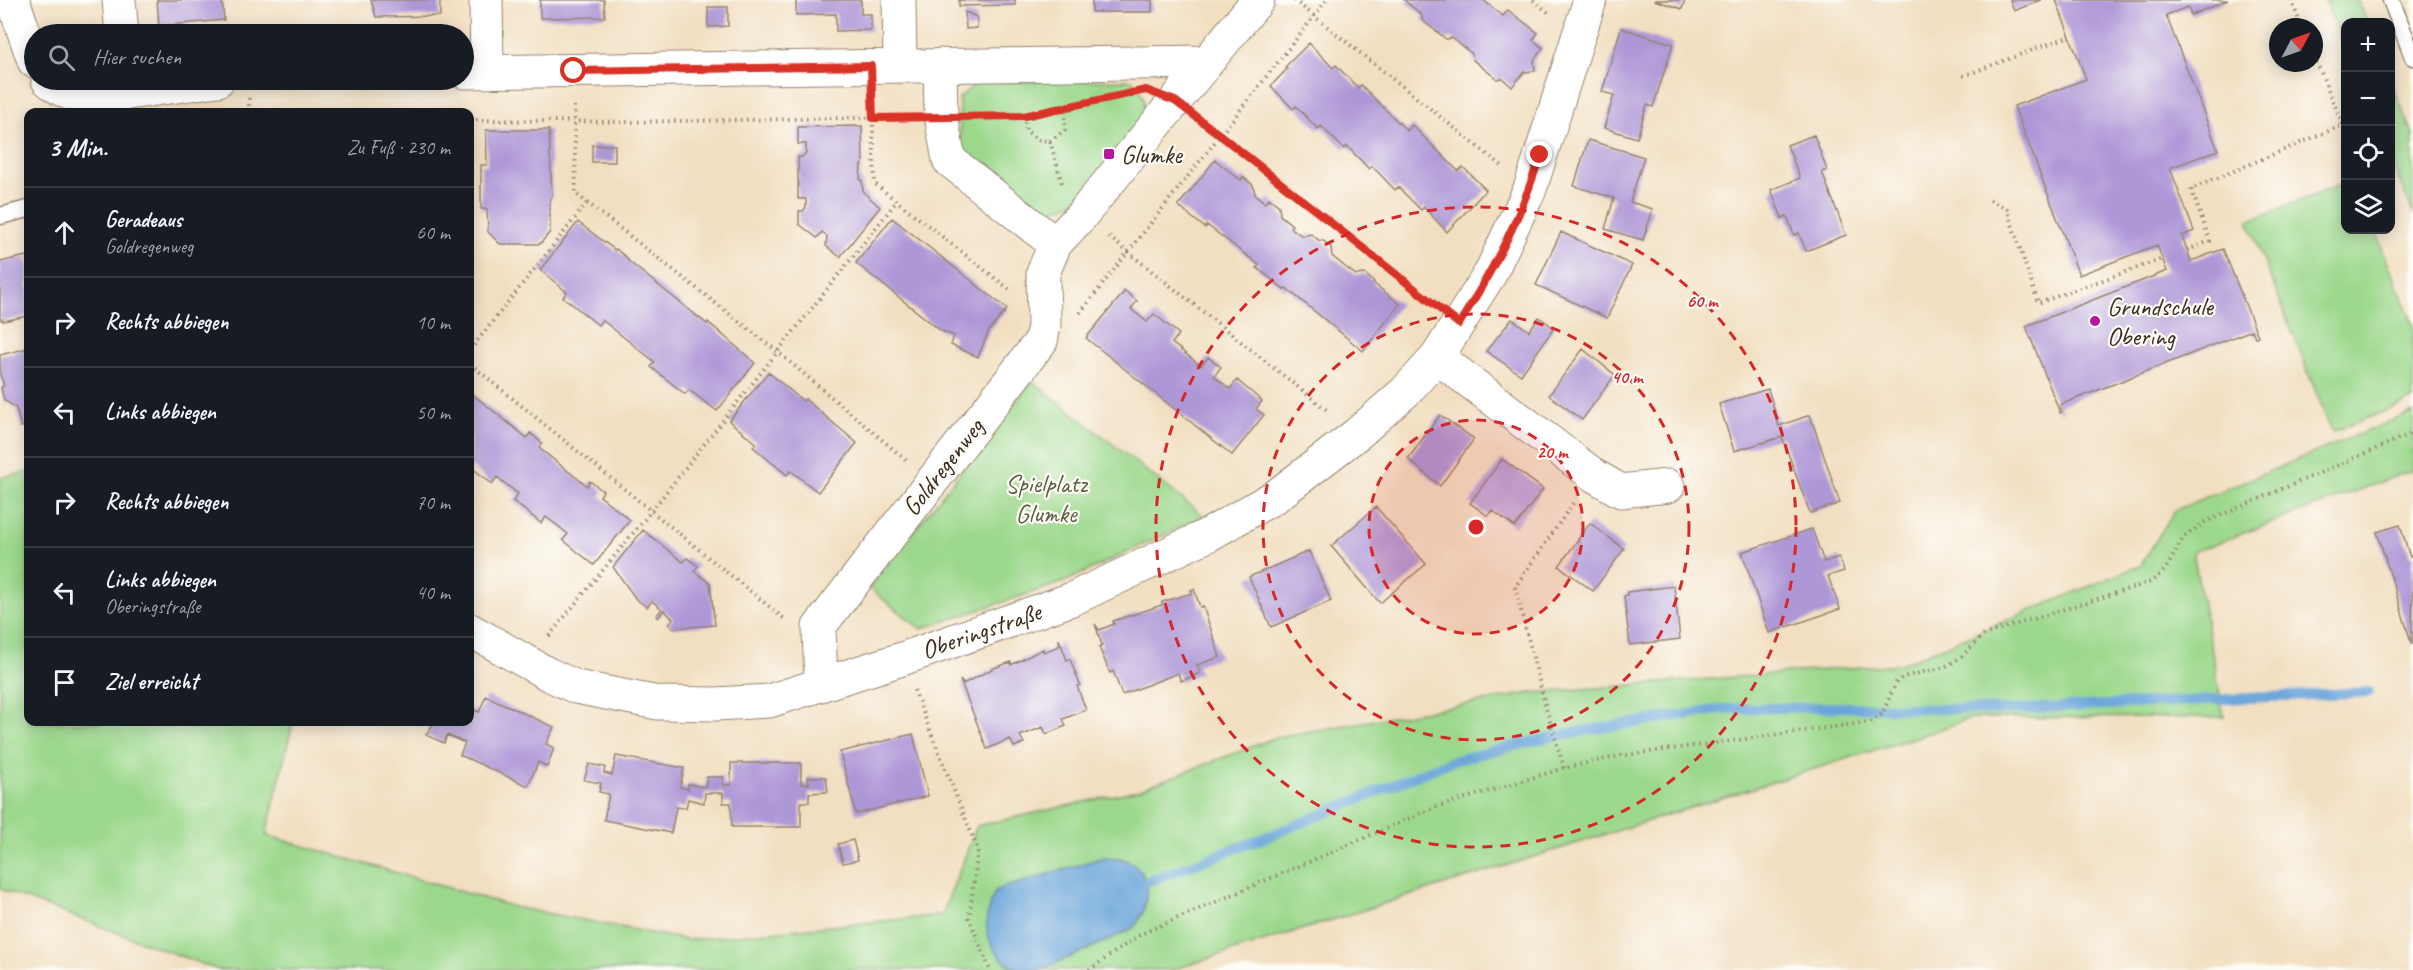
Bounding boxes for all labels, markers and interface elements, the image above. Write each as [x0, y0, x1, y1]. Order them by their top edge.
north arrow [2269, 18, 2323, 72]
map controls [2341, 18, 2395, 234]
button: + [2341, 18, 2395, 72]
search box [24, 24, 474, 90]
icon: search [45, 41, 78, 74]
text: Hier suchen [93, 43, 181, 71]
route start [560, 57, 586, 83]
button: − [2341, 72, 2395, 126]
button: locate [2341, 126, 2395, 180]
text: 3 Min. [48, 131, 107, 164]
text: Zu Fuß · 230 m [347, 135, 450, 160]
place label: Glumke [1121, 138, 1183, 171]
route end [1526, 141, 1552, 167]
marker: Glumke [1102, 147, 1116, 161]
button: layers [2341, 180, 2395, 234]
text: Geradeaus [105, 206, 182, 234]
icon: ahead [48, 216, 81, 249]
text: 60 m [416, 220, 450, 245]
text: Goldregenweg [105, 234, 193, 259]
text: 60 m [1686, 290, 1719, 312]
place label: Grundschule Obering [2107, 290, 2214, 353]
icon: right [48, 306, 81, 339]
text: Rechts abbiegen [105, 308, 228, 336]
text: 10 m [416, 310, 450, 335]
marker: Grundschule Obering [2088, 314, 2102, 328]
text: 40 m [1612, 366, 1644, 388]
icon: left [48, 396, 81, 429]
text: Links abbiegen [105, 398, 216, 426]
text: 50 m [416, 400, 450, 425]
street label: Goldregenweg [895, 410, 992, 522]
text: 20 m [1537, 441, 1569, 463]
park label: Spielplatz Glumke [1005, 467, 1089, 530]
icon: right [48, 486, 81, 519]
text: Rechts abbiegen [105, 488, 228, 516]
text: 70 m [416, 490, 450, 515]
centre of rings [1466, 517, 1486, 537]
text: Links abbiegen [105, 566, 216, 594]
icon: left [48, 576, 81, 609]
text: 40 m [416, 580, 450, 605]
text: Oberingstraße [105, 594, 200, 619]
street label: Oberingstraße [917, 594, 1047, 667]
icon: arrive [48, 666, 81, 699]
text: Ziel erreicht [105, 668, 198, 696]

